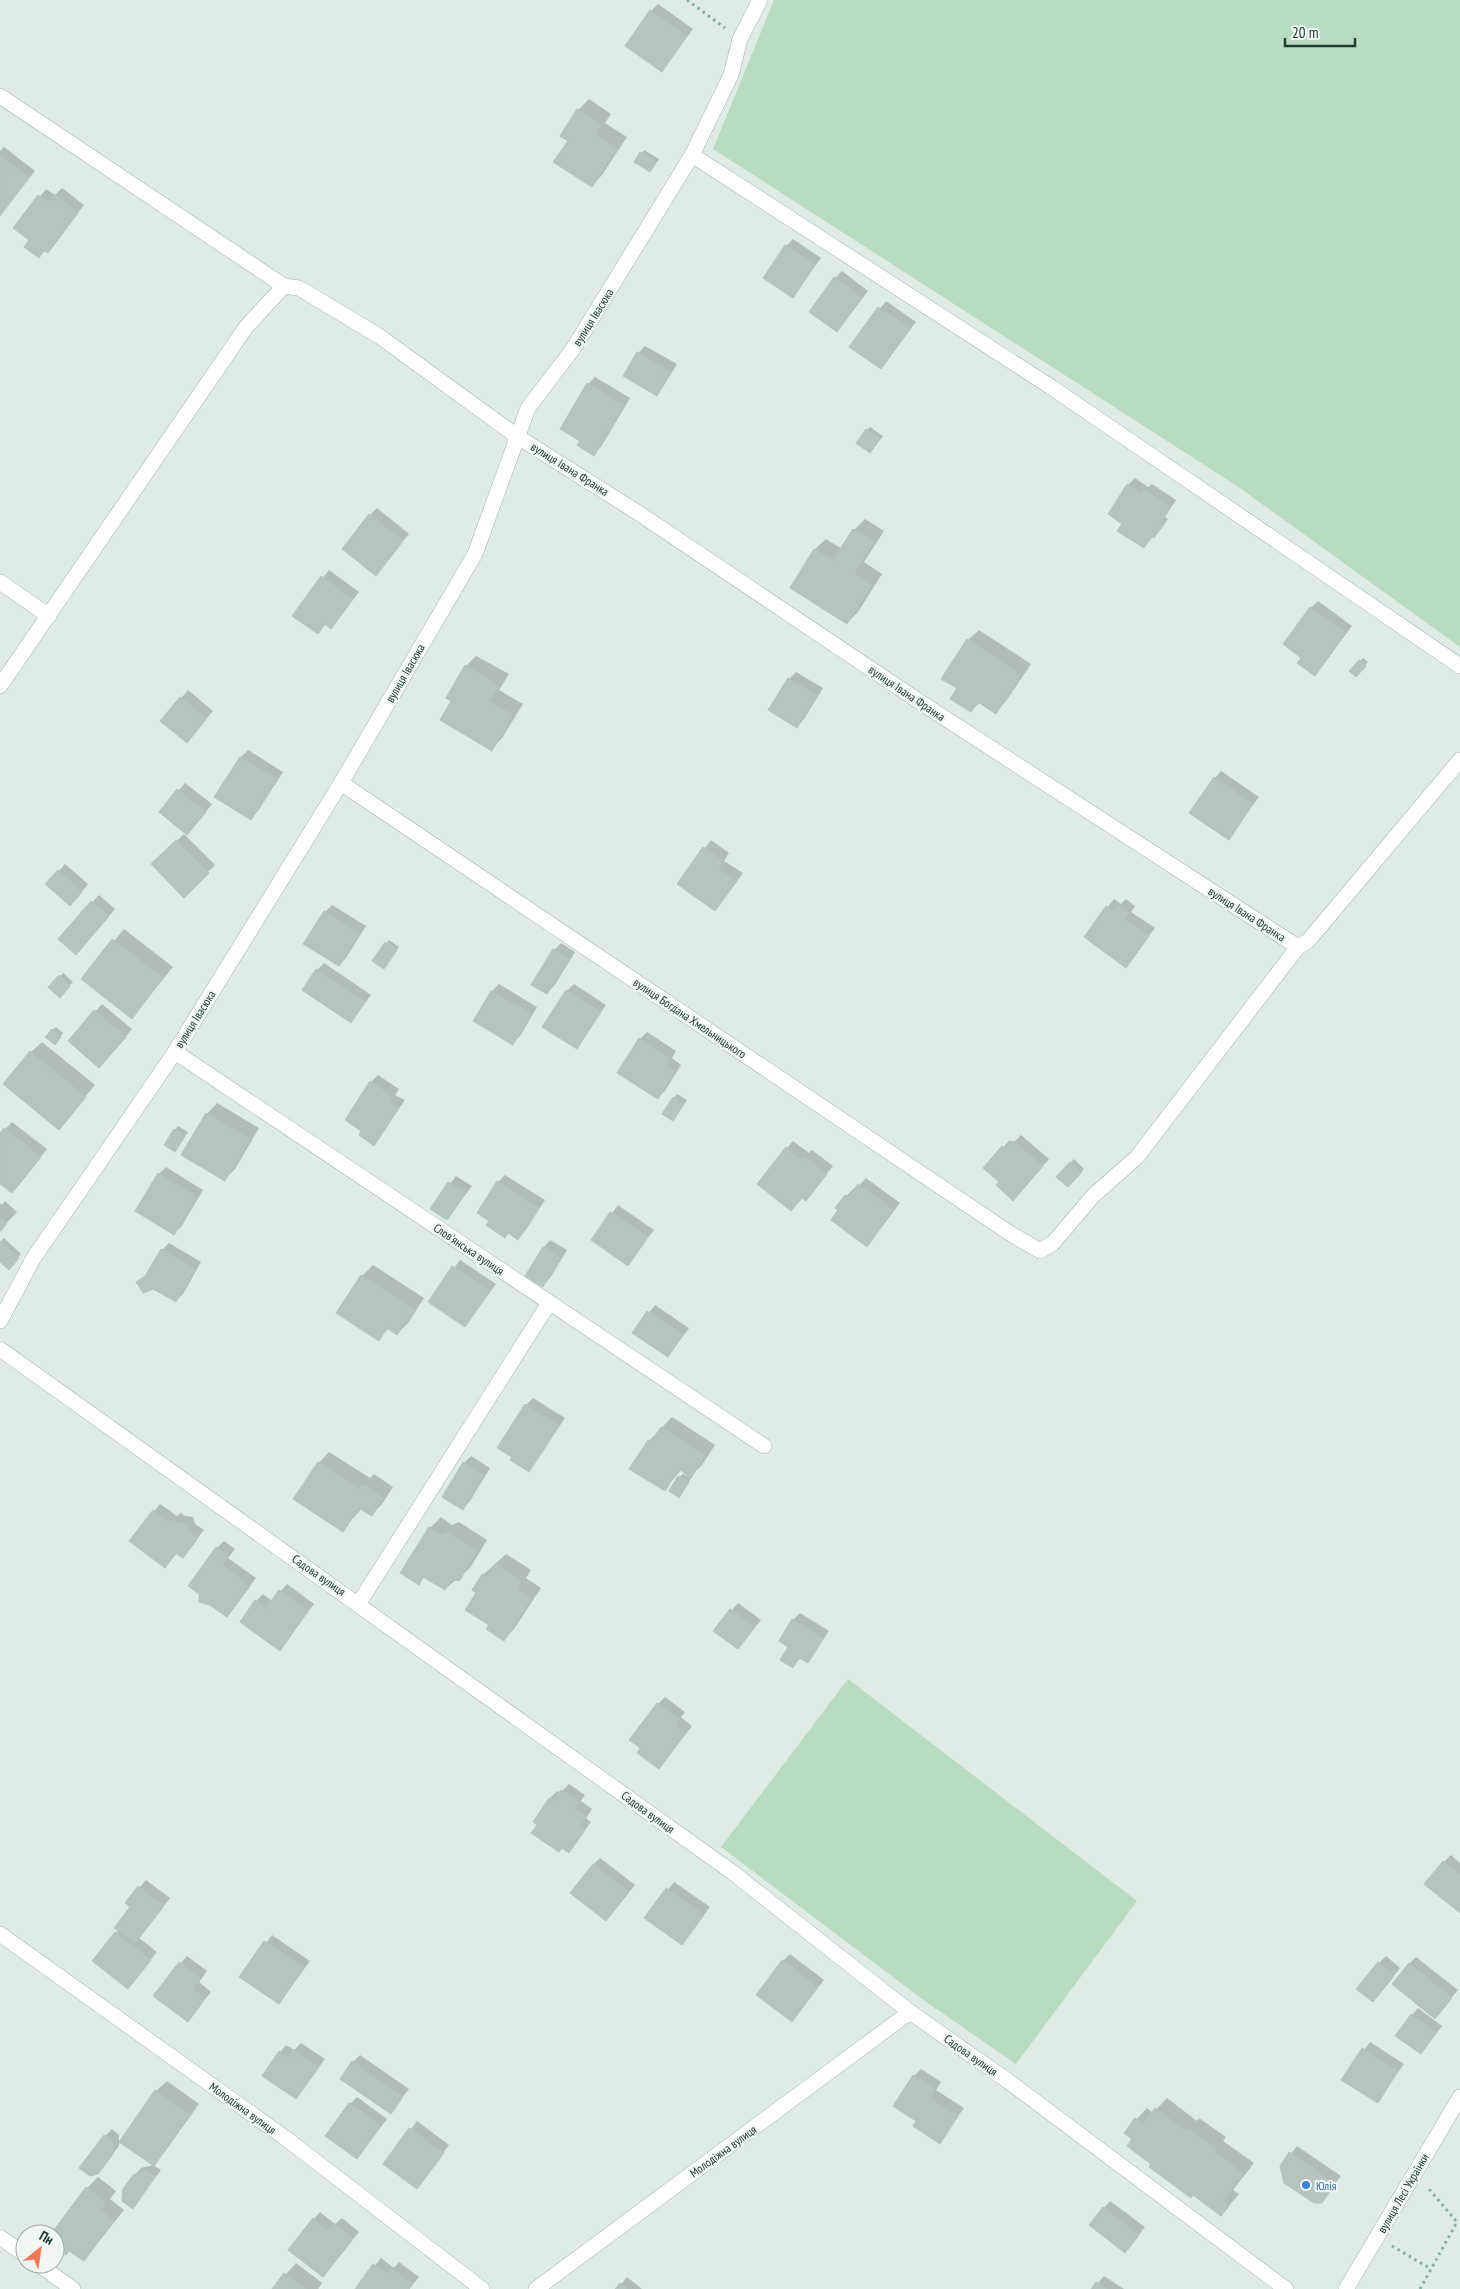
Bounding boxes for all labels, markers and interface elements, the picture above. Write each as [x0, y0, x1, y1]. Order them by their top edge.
scale bar [1285, 15, 1355, 47]
text: 20 m [1292, 23, 1318, 42]
street label: вулиця Івасюка [569, 285, 617, 349]
street label: вулиця Івана Франка [528, 439, 612, 499]
street label: вулиця Івасюка [382, 641, 428, 705]
street label: вулиця Івана Франка [866, 662, 948, 724]
street label: вулиця Івана Франка [1206, 883, 1289, 945]
street label: вулиця Богдана Хмельницького [631, 975, 749, 1061]
street label: вулиця Івасюка [171, 987, 219, 1051]
street label: Слов'янська вулиця [431, 1220, 507, 1278]
street label: Садова вулиця [289, 1551, 349, 1599]
street label: Садова вулиця [618, 1788, 678, 1837]
street label: Садова вулиця [941, 2031, 1001, 2079]
street label: Молодіжна вулиця [207, 2079, 280, 2138]
street label: Молодіжна вулиця [687, 2121, 760, 2180]
street label: вулиця Лесі Українки [1374, 2151, 1432, 2235]
place label: Юлія [1316, 2178, 1337, 2193]
marker: Юлія [1300, 2179, 1312, 2191]
north arrow [15, 2224, 65, 2274]
text: Пн [36, 2227, 57, 2249]

